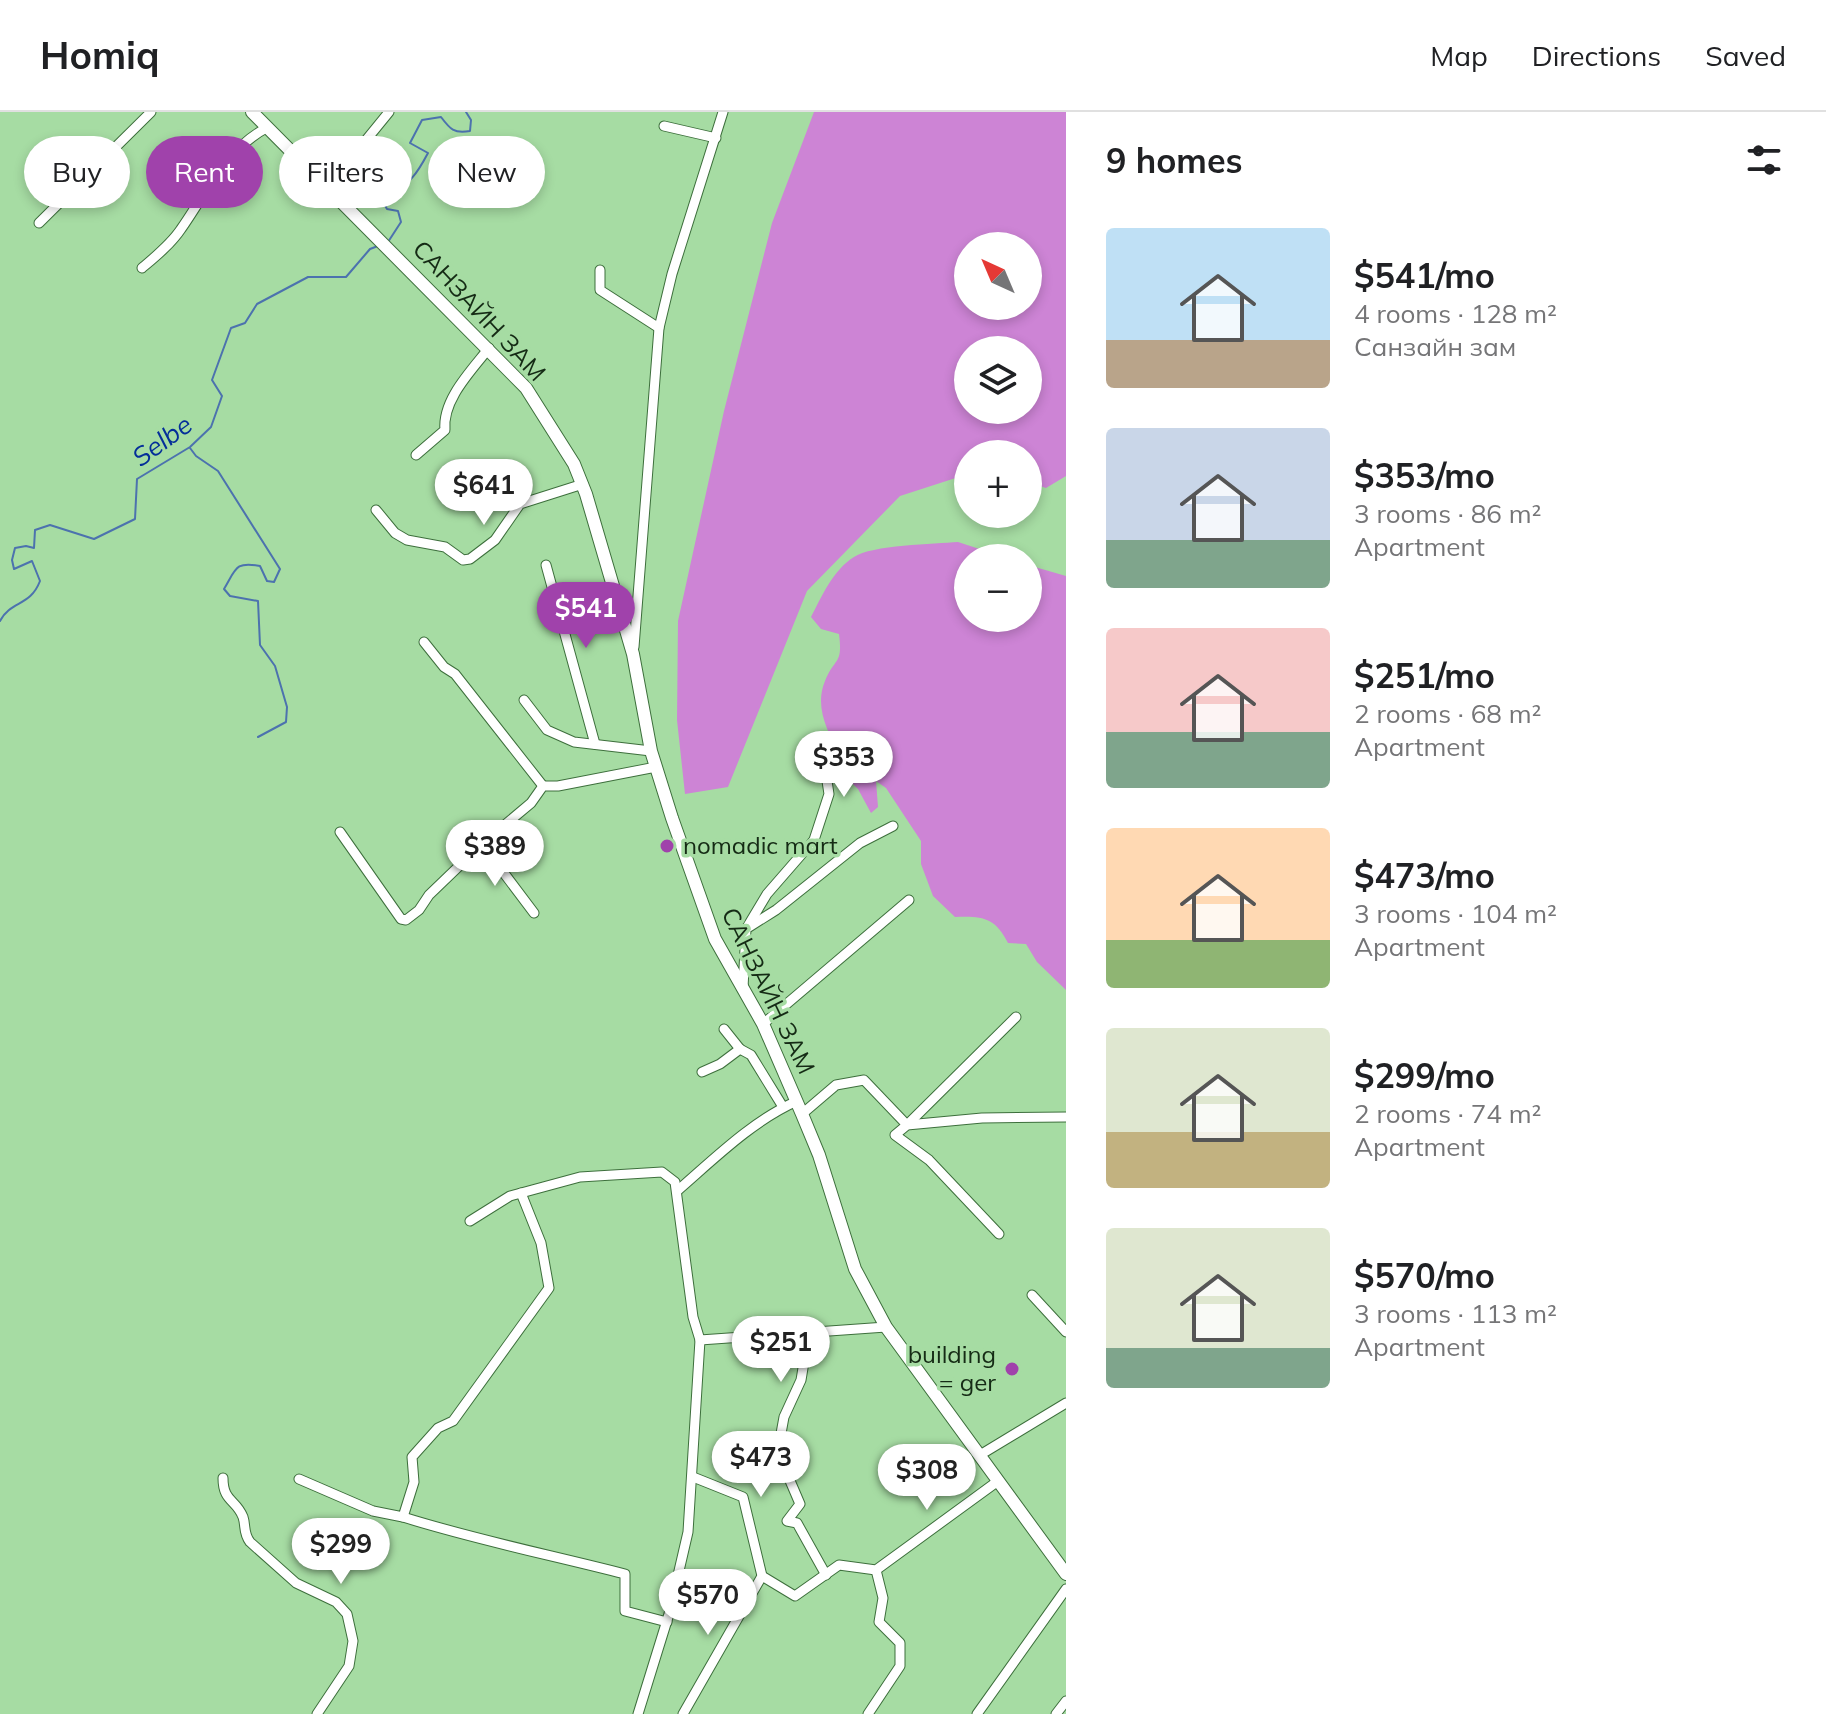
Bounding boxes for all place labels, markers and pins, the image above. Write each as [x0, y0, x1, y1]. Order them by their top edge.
pin: $641 [437, 459, 531, 527]
pin: $541 [539, 582, 633, 650]
pin: $353 [797, 731, 891, 799]
pin: $389 [448, 820, 542, 888]
place label: nomadic mart [683, 830, 838, 860]
marker: nomadic mart [658, 837, 676, 855]
pin: $251 [734, 1316, 828, 1384]
place label: building = ger [908, 1339, 996, 1397]
marker: building = ger [1003, 1360, 1021, 1378]
pin: $473 [714, 1431, 808, 1499]
pin: $308 [880, 1444, 974, 1512]
pin: $299 [294, 1518, 388, 1586]
pin: $570 [661, 1569, 755, 1637]

